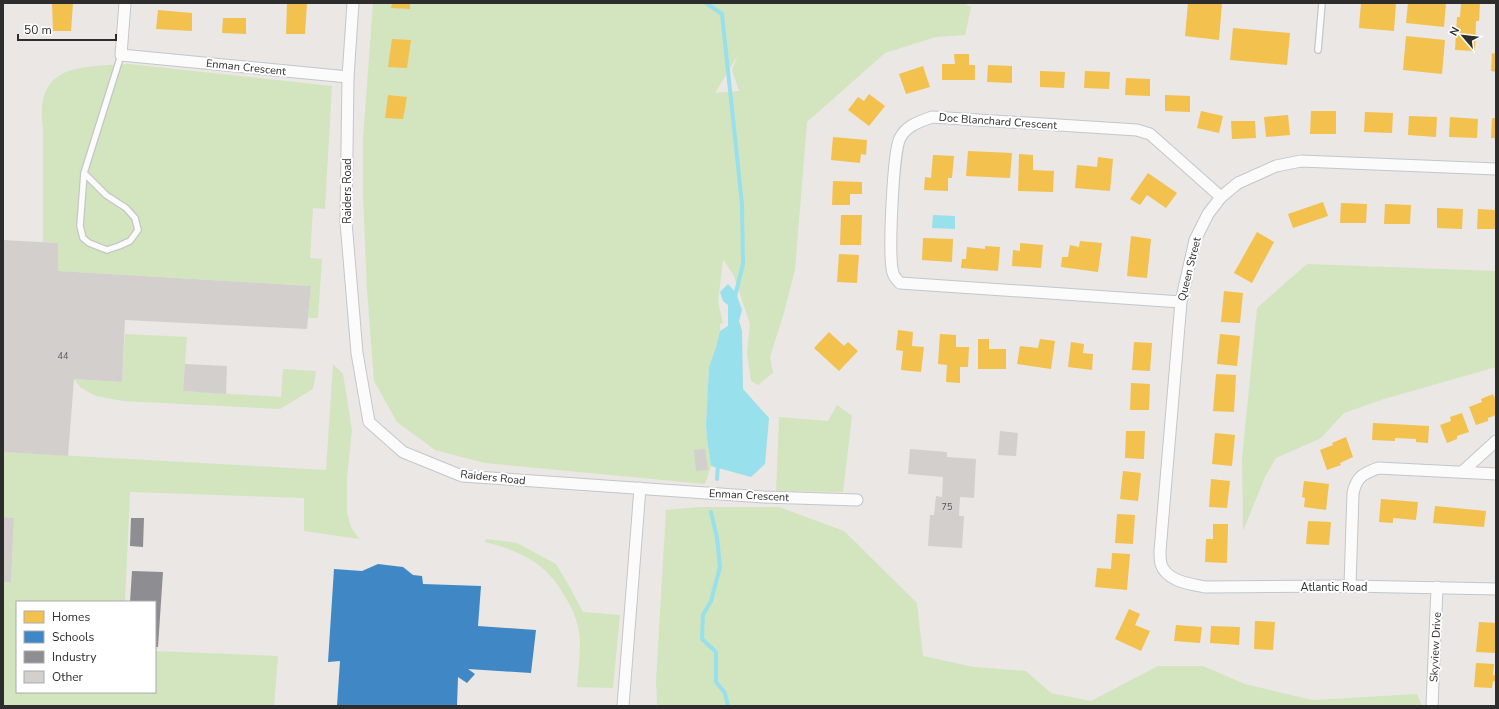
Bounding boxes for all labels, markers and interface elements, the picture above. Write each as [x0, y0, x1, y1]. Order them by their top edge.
scale bar [18, 16, 116, 42]
north arrow [1443, 16, 1483, 56]
text: 50 m [24, 22, 52, 38]
text: N [1446, 24, 1463, 39]
street label: Enman Crescent [205, 56, 287, 79]
street label: Doc Blanchard Crescent [938, 110, 1058, 133]
street label: Raiders Road [340, 158, 355, 224]
street label: Queen Street [1174, 235, 1205, 303]
house number: 44 [58, 350, 69, 362]
street label: Raiders Road [460, 467, 526, 488]
street label: Enman Crescent [708, 486, 790, 505]
house number: 75 [942, 501, 952, 513]
street label: Atlantic Road [1301, 580, 1367, 595]
legend [16, 601, 156, 693]
text: Homes [52, 609, 90, 625]
street label: Skyview Drive [1426, 611, 1445, 682]
text: Schools [52, 629, 95, 645]
text: Industry [52, 649, 97, 665]
text: Other [52, 669, 84, 685]

